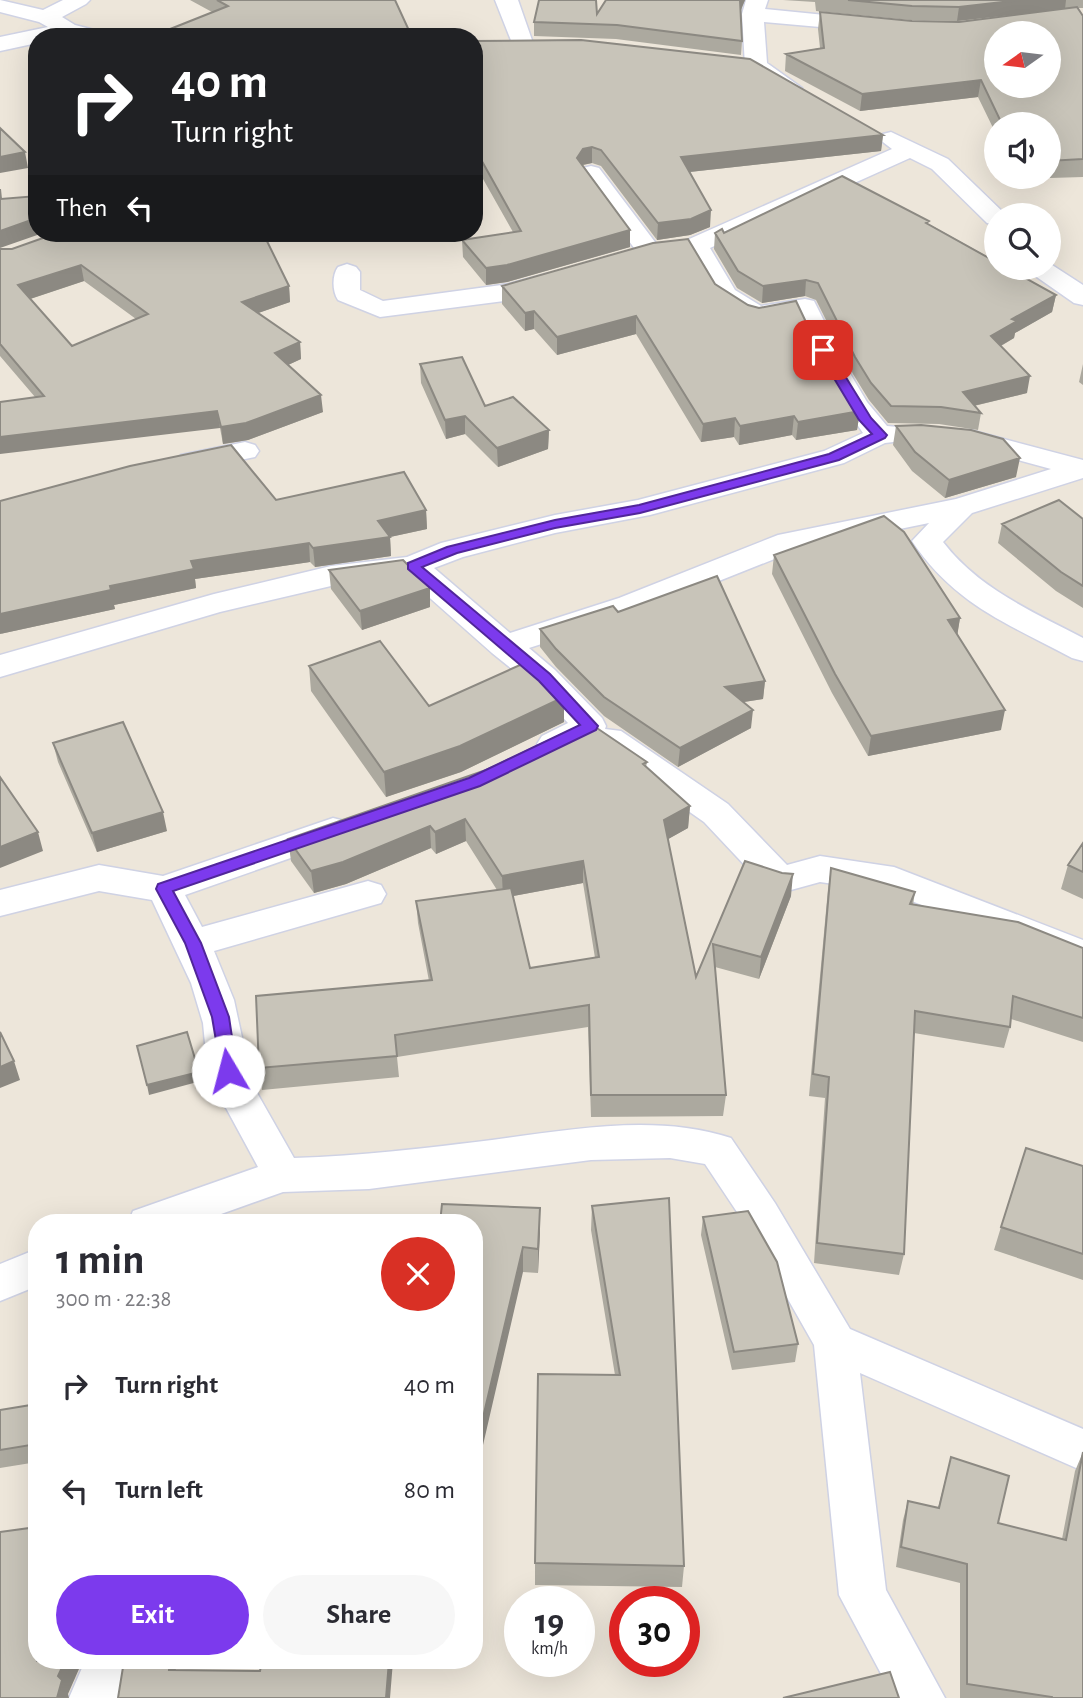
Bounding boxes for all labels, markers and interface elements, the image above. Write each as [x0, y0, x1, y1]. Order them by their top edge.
north arrow [984, 21, 1060, 98]
map controls [984, 21, 1061, 280]
icon: right [56, 56, 147, 147]
text: 40 m [171, 58, 268, 107]
button: sound [984, 112, 1061, 189]
text: Turn right [171, 116, 293, 148]
icon: left [121, 189, 159, 227]
text: Then [56, 195, 107, 221]
button: search [984, 203, 1061, 280]
pin [793, 320, 853, 380]
icon: arrive [804, 331, 842, 369]
position arrow [191, 1034, 265, 1108]
button: close [381, 1237, 455, 1311]
text: 1 min [56, 1239, 145, 1281]
text: 300 m · 22:38 [56, 1288, 171, 1311]
icon: right [56, 1367, 94, 1405]
text: Turn right [115, 1372, 218, 1398]
text: 40 m [404, 1372, 455, 1398]
icon: left [56, 1472, 94, 1510]
text: Turn left [115, 1477, 203, 1503]
text: 80 m [404, 1477, 455, 1503]
button: Exit [56, 1575, 249, 1655]
button: Share [263, 1575, 455, 1655]
speed limit sign: 30 [609, 1586, 700, 1677]
text: 19 [535, 1605, 564, 1640]
text: km/h [531, 1640, 568, 1658]

